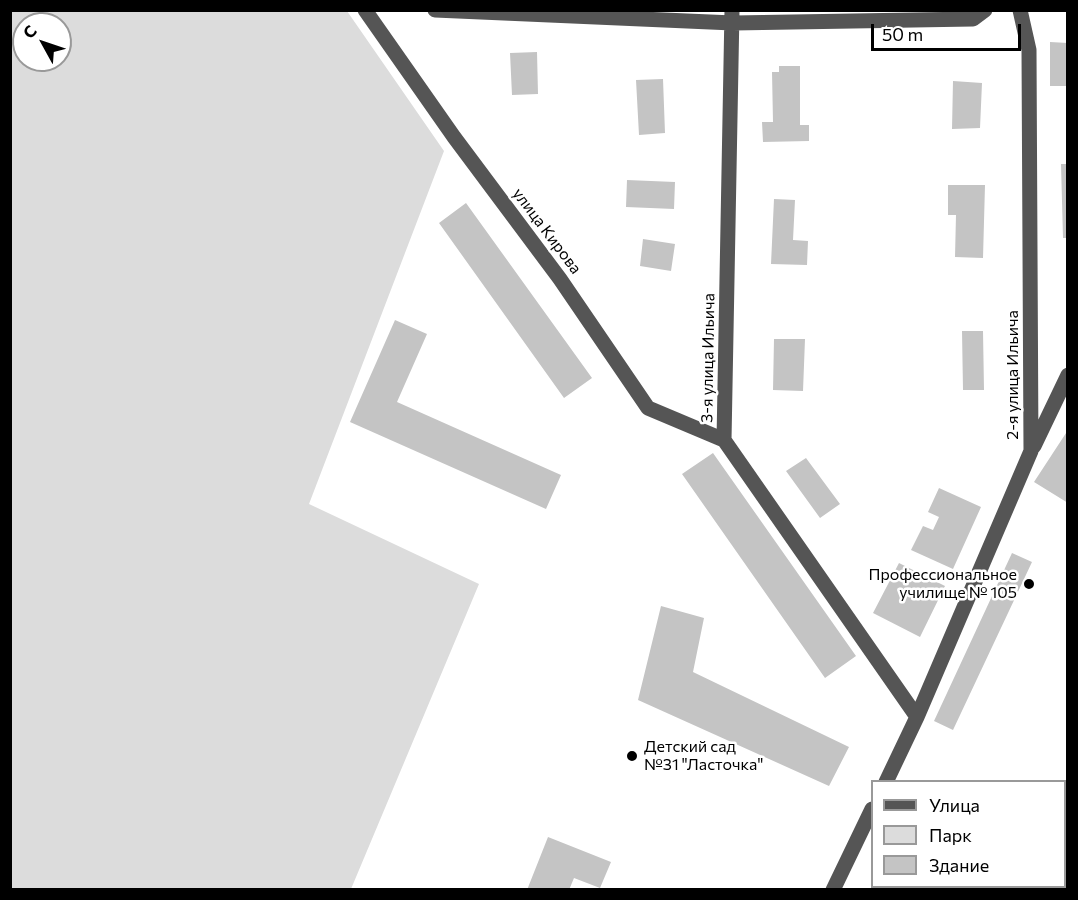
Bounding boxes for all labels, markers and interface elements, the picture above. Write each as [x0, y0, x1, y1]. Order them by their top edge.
north arrow [12, 12, 72, 72]
scale bar [874, 12, 1024, 50]
text: С [19, 21, 40, 42]
text: 50 m [882, 23, 923, 45]
street label: улица Кирова [509, 184, 585, 278]
street label: 3-я улица Ильича [697, 293, 719, 423]
street label: 2-я улица Ильича [1003, 310, 1023, 440]
place label: Профессиональное училище № 105 [869, 565, 1017, 603]
marker: Профессиональное училище № 105 [1022, 577, 1036, 591]
place label: Детский сад №31 "Ласточка" [644, 737, 763, 775]
marker: Детский сад №31 "Ласточка" [625, 749, 639, 763]
legend [871, 780, 1066, 888]
text: Улица [929, 794, 980, 816]
text: Парк [929, 824, 972, 846]
text: Здание [929, 854, 989, 876]

